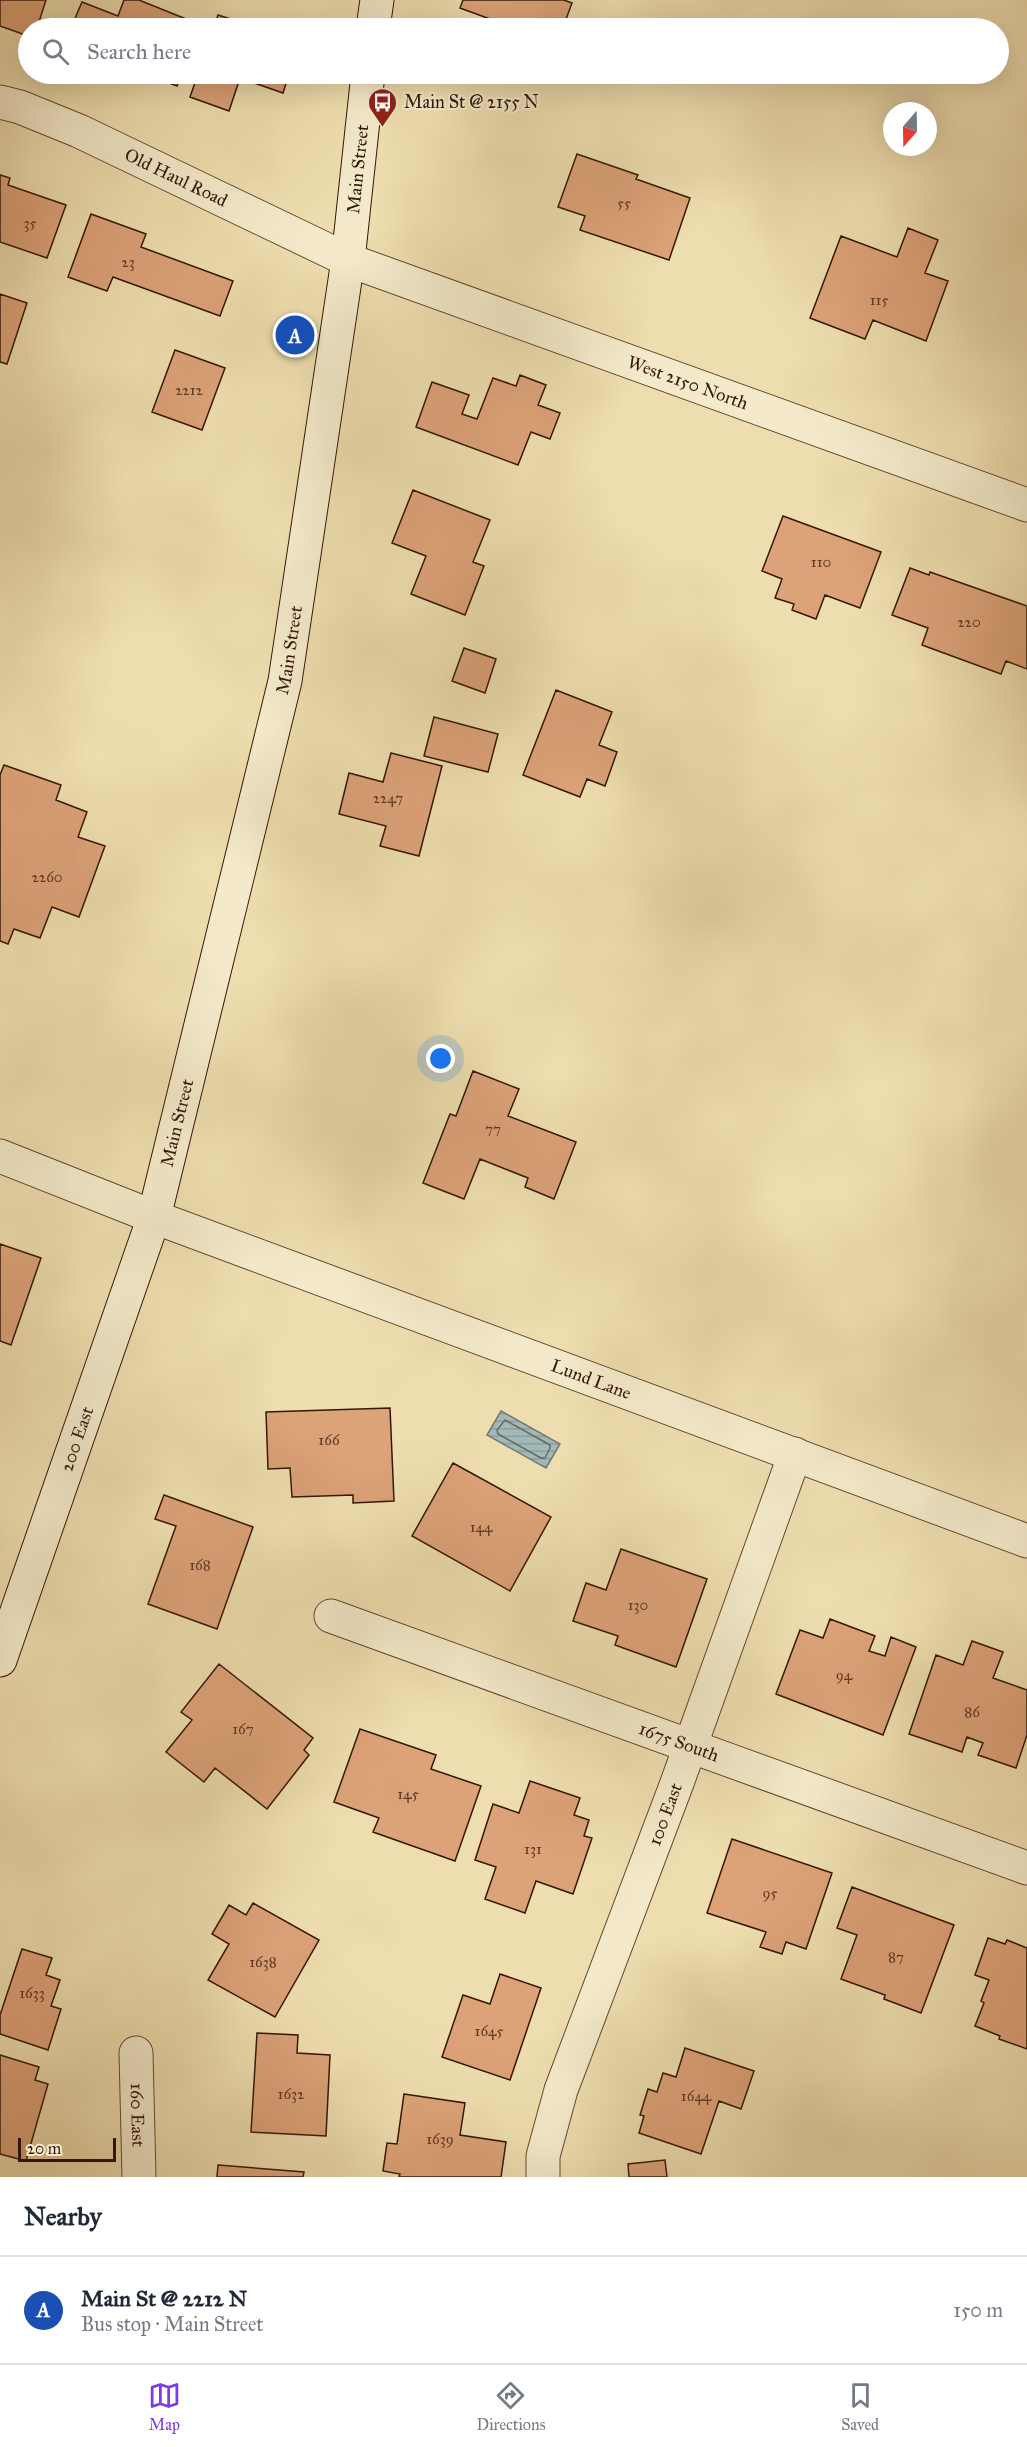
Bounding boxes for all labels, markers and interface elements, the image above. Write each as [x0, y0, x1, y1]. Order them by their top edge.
search box [18, 18, 1009, 84]
icon: search [39, 35, 72, 68]
text: Search here [87, 38, 191, 65]
bus stop icon: Main St @ 2155 N [367, 86, 399, 128]
place label: Main St @ 2155 N [404, 91, 539, 113]
north arrow [883, 102, 937, 156]
street label: Main Street [342, 123, 374, 215]
street label: Old Haul Road [121, 144, 231, 212]
house number: 55 [617, 194, 631, 212]
house number: 35 [24, 214, 37, 232]
house number: 23 [121, 253, 135, 271]
house number: 115 [870, 291, 888, 309]
pin: A [276, 312, 314, 358]
street label: West 2150 North [625, 351, 751, 414]
house number: 2212 [175, 381, 204, 399]
house number: 110 [811, 553, 831, 571]
street label: Main Street [271, 604, 307, 697]
house number: 220 [957, 613, 981, 631]
house number: 2247 [373, 789, 403, 807]
house number: 2260 [31, 868, 63, 886]
your location [426, 1044, 455, 1073]
street label: Main Street [156, 1076, 198, 1169]
house number: 77 [485, 1120, 501, 1138]
street label: Lund Lane [548, 1354, 634, 1404]
street label: 200 East [55, 1403, 98, 1474]
house number: 166 [318, 1431, 341, 1449]
house number: 144 [470, 1518, 493, 1536]
house number: 168 [189, 1556, 211, 1574]
house number: 130 [628, 1596, 648, 1614]
house number: 94 [836, 1666, 853, 1684]
house number: 86 [964, 1703, 981, 1721]
street label: 1675 South [636, 1717, 722, 1767]
house number: 167 [232, 1720, 254, 1738]
street label: 100 East [643, 1779, 687, 1849]
house number: 145 [397, 1785, 419, 1803]
house number: 131 [524, 1840, 542, 1858]
house number: 95 [762, 1884, 778, 1902]
house number: 87 [888, 1948, 904, 1966]
house number: 1638 [249, 1953, 277, 1971]
house number: 1633 [19, 1984, 45, 2002]
house number: 1645 [475, 2022, 503, 2040]
street label: 160 East [126, 2083, 149, 2148]
house number: 1632 [278, 2085, 305, 2103]
house number: 1644 [681, 2087, 712, 2105]
house number: 1639 [426, 2130, 454, 2148]
scale bar [18, 2135, 116, 2162]
text: 20 m [27, 2139, 61, 2158]
text: Nearby [24, 2200, 102, 2232]
text: Main St @ 2212 N [81, 2285, 247, 2312]
text: A [37, 2298, 50, 2322]
text: 150 m [953, 2298, 1003, 2322]
text: Bus stop · Main Street [81, 2312, 263, 2336]
tab: Map [148, 2379, 181, 2434]
tab: Directions [477, 2379, 545, 2434]
tab: Saved [841, 2379, 879, 2434]

